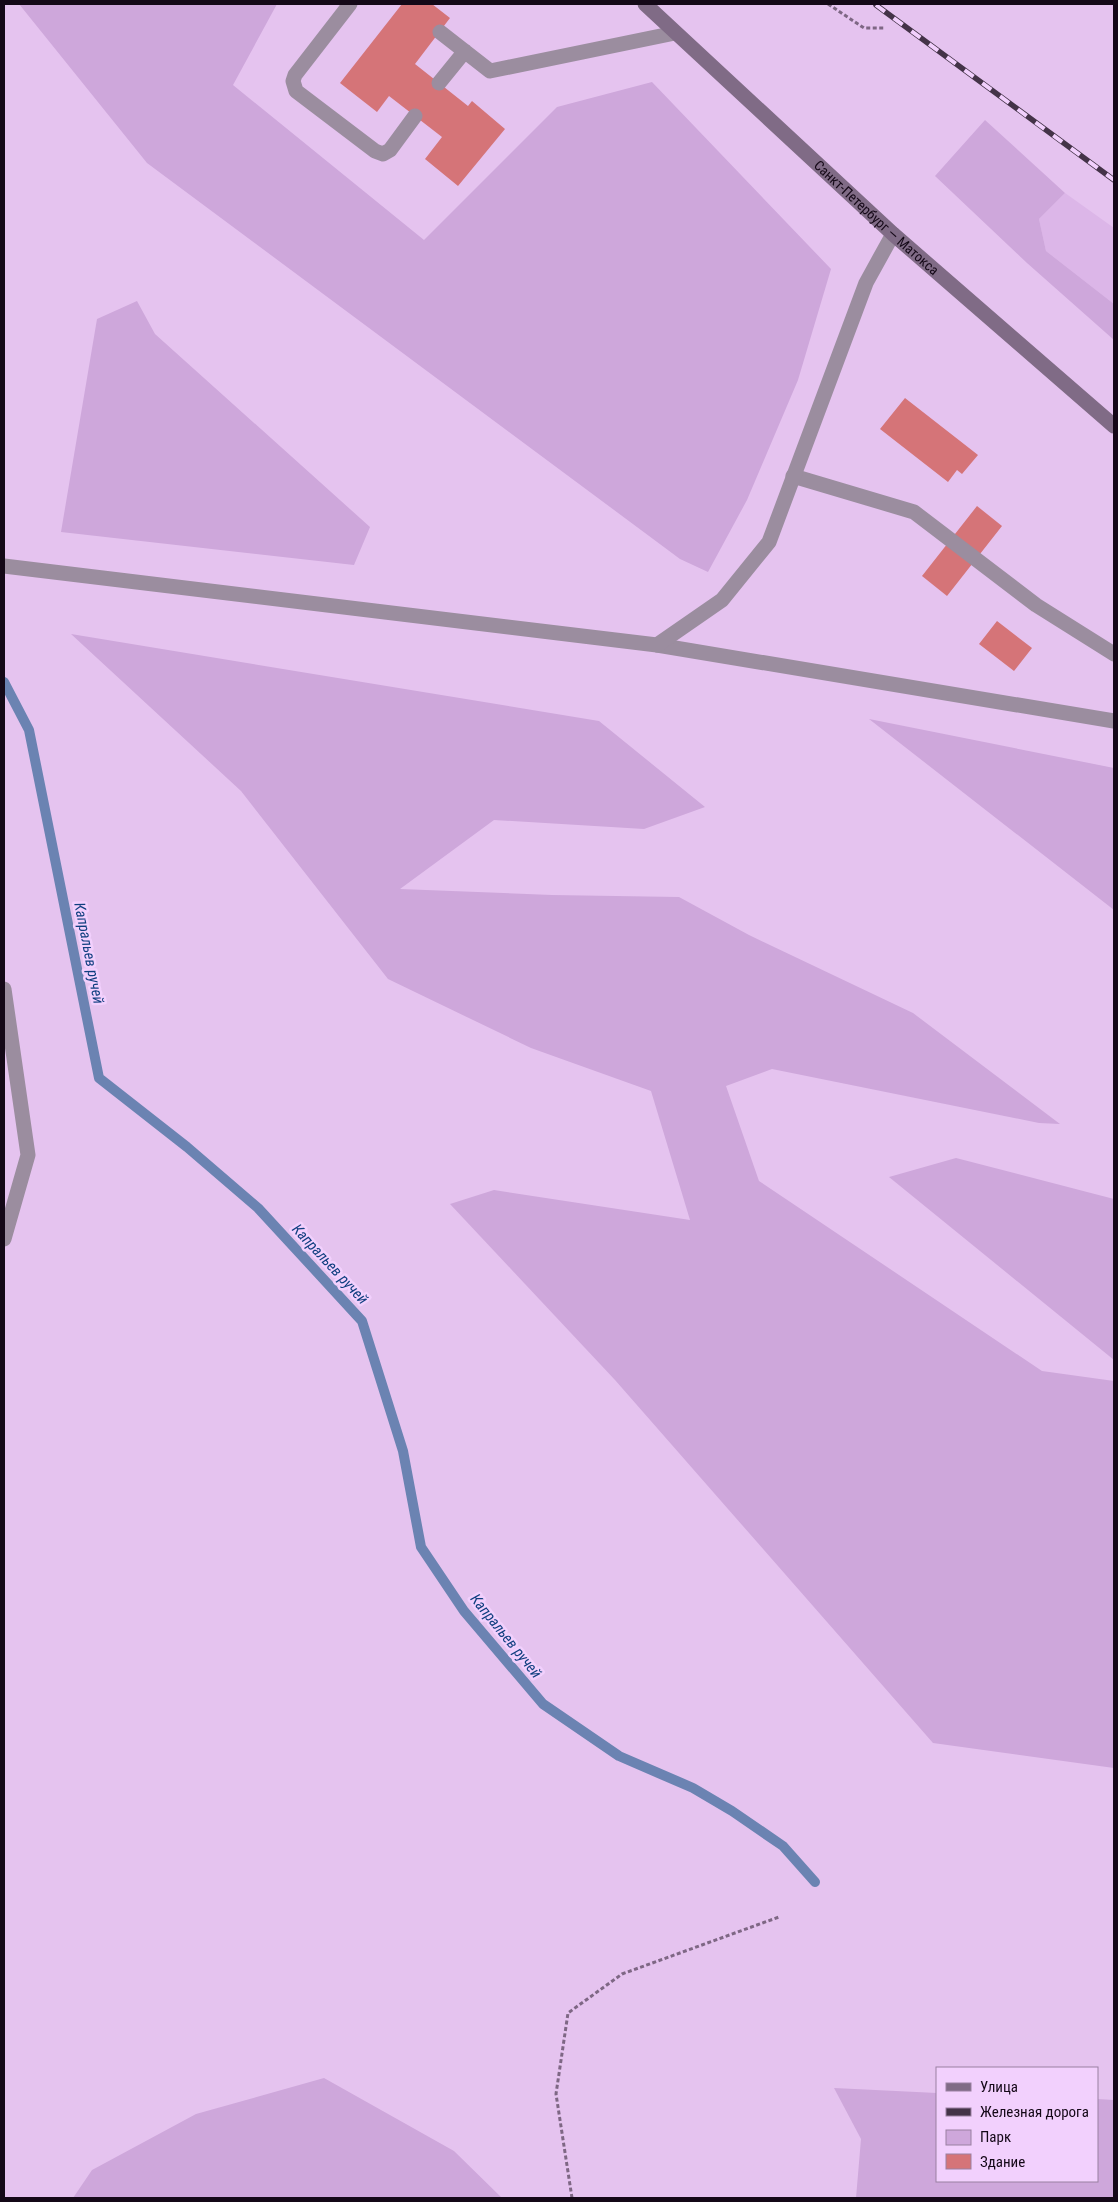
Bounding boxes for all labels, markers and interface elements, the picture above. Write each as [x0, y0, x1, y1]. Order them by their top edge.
street label: Санкт-Петербург — Матокса [811, 157, 942, 278]
water label: Капральев ручей [70, 901, 108, 1005]
water label: Капральев ручей [288, 1220, 372, 1308]
water label: Капральев ручей [467, 1590, 545, 1682]
legend [936, 2067, 1098, 2182]
text: Улица [980, 2078, 1018, 2096]
text: Железная дорога [980, 2103, 1089, 2121]
text: Парк [980, 2128, 1011, 2146]
text: Здание [980, 2153, 1025, 2171]

